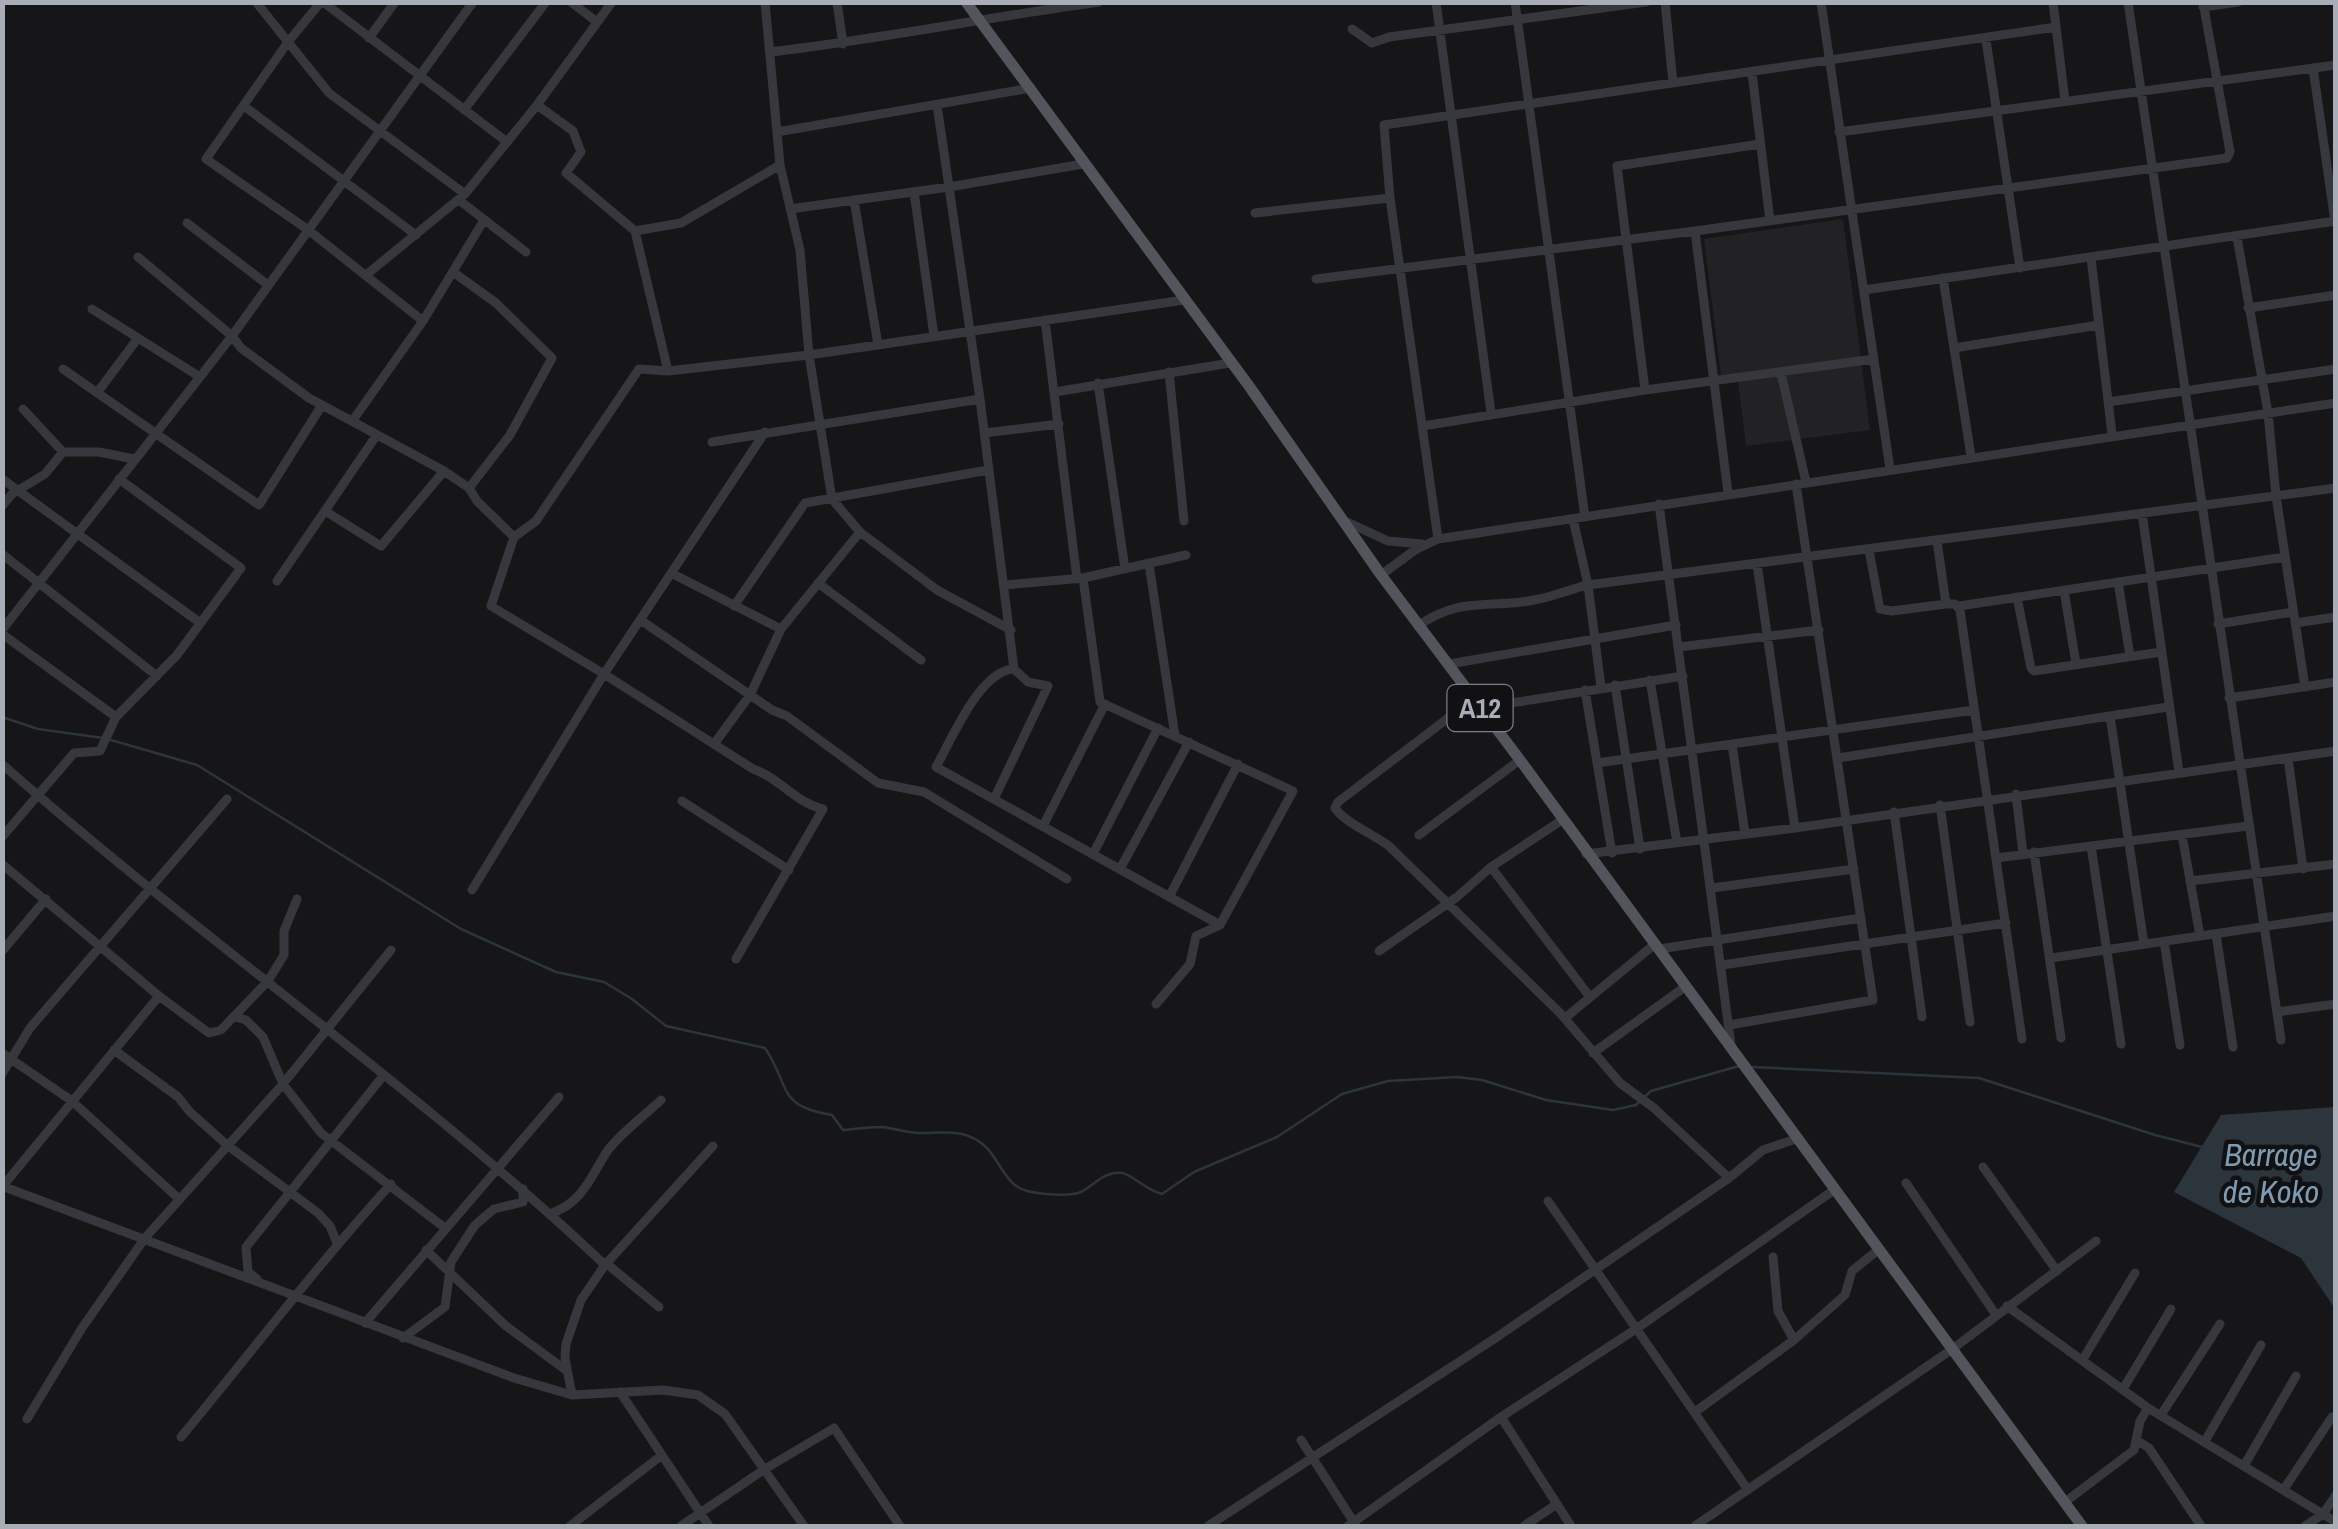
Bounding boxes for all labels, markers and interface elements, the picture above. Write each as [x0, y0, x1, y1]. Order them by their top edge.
road number: A12 [1448, 685, 1512, 731]
water label: Barrage de Koko [2223, 1133, 2319, 1213]

